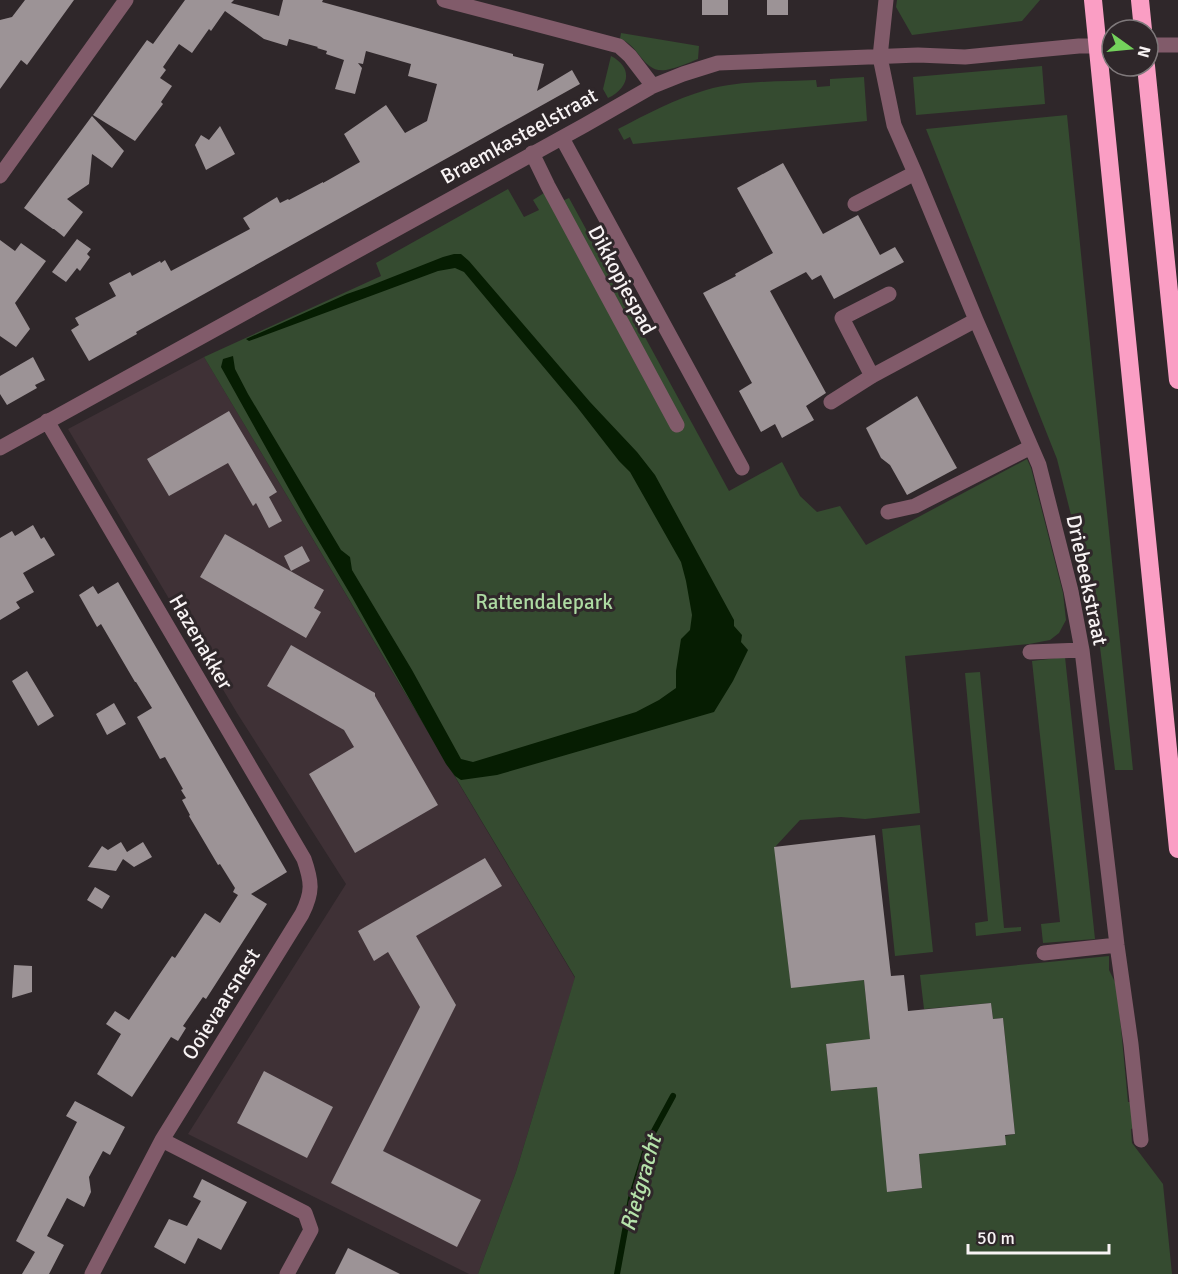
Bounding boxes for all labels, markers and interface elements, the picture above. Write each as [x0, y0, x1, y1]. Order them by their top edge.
north arrow [1100, 18, 1160, 78]
text: N [1132, 44, 1155, 60]
street label: Braemkasteelstraat [436, 82, 602, 190]
street label: Dikkopjespad [582, 221, 662, 339]
street label: Driebeekstraat [1060, 512, 1114, 648]
park label: Rattendalepark [475, 589, 613, 615]
street label: Hazenakker [163, 590, 239, 694]
street label: Ooievaarsnest [176, 943, 266, 1065]
water label: Rietgracht [614, 1130, 668, 1234]
scale bar [968, 1217, 1109, 1255]
text: 50 m [977, 1227, 1015, 1249]

